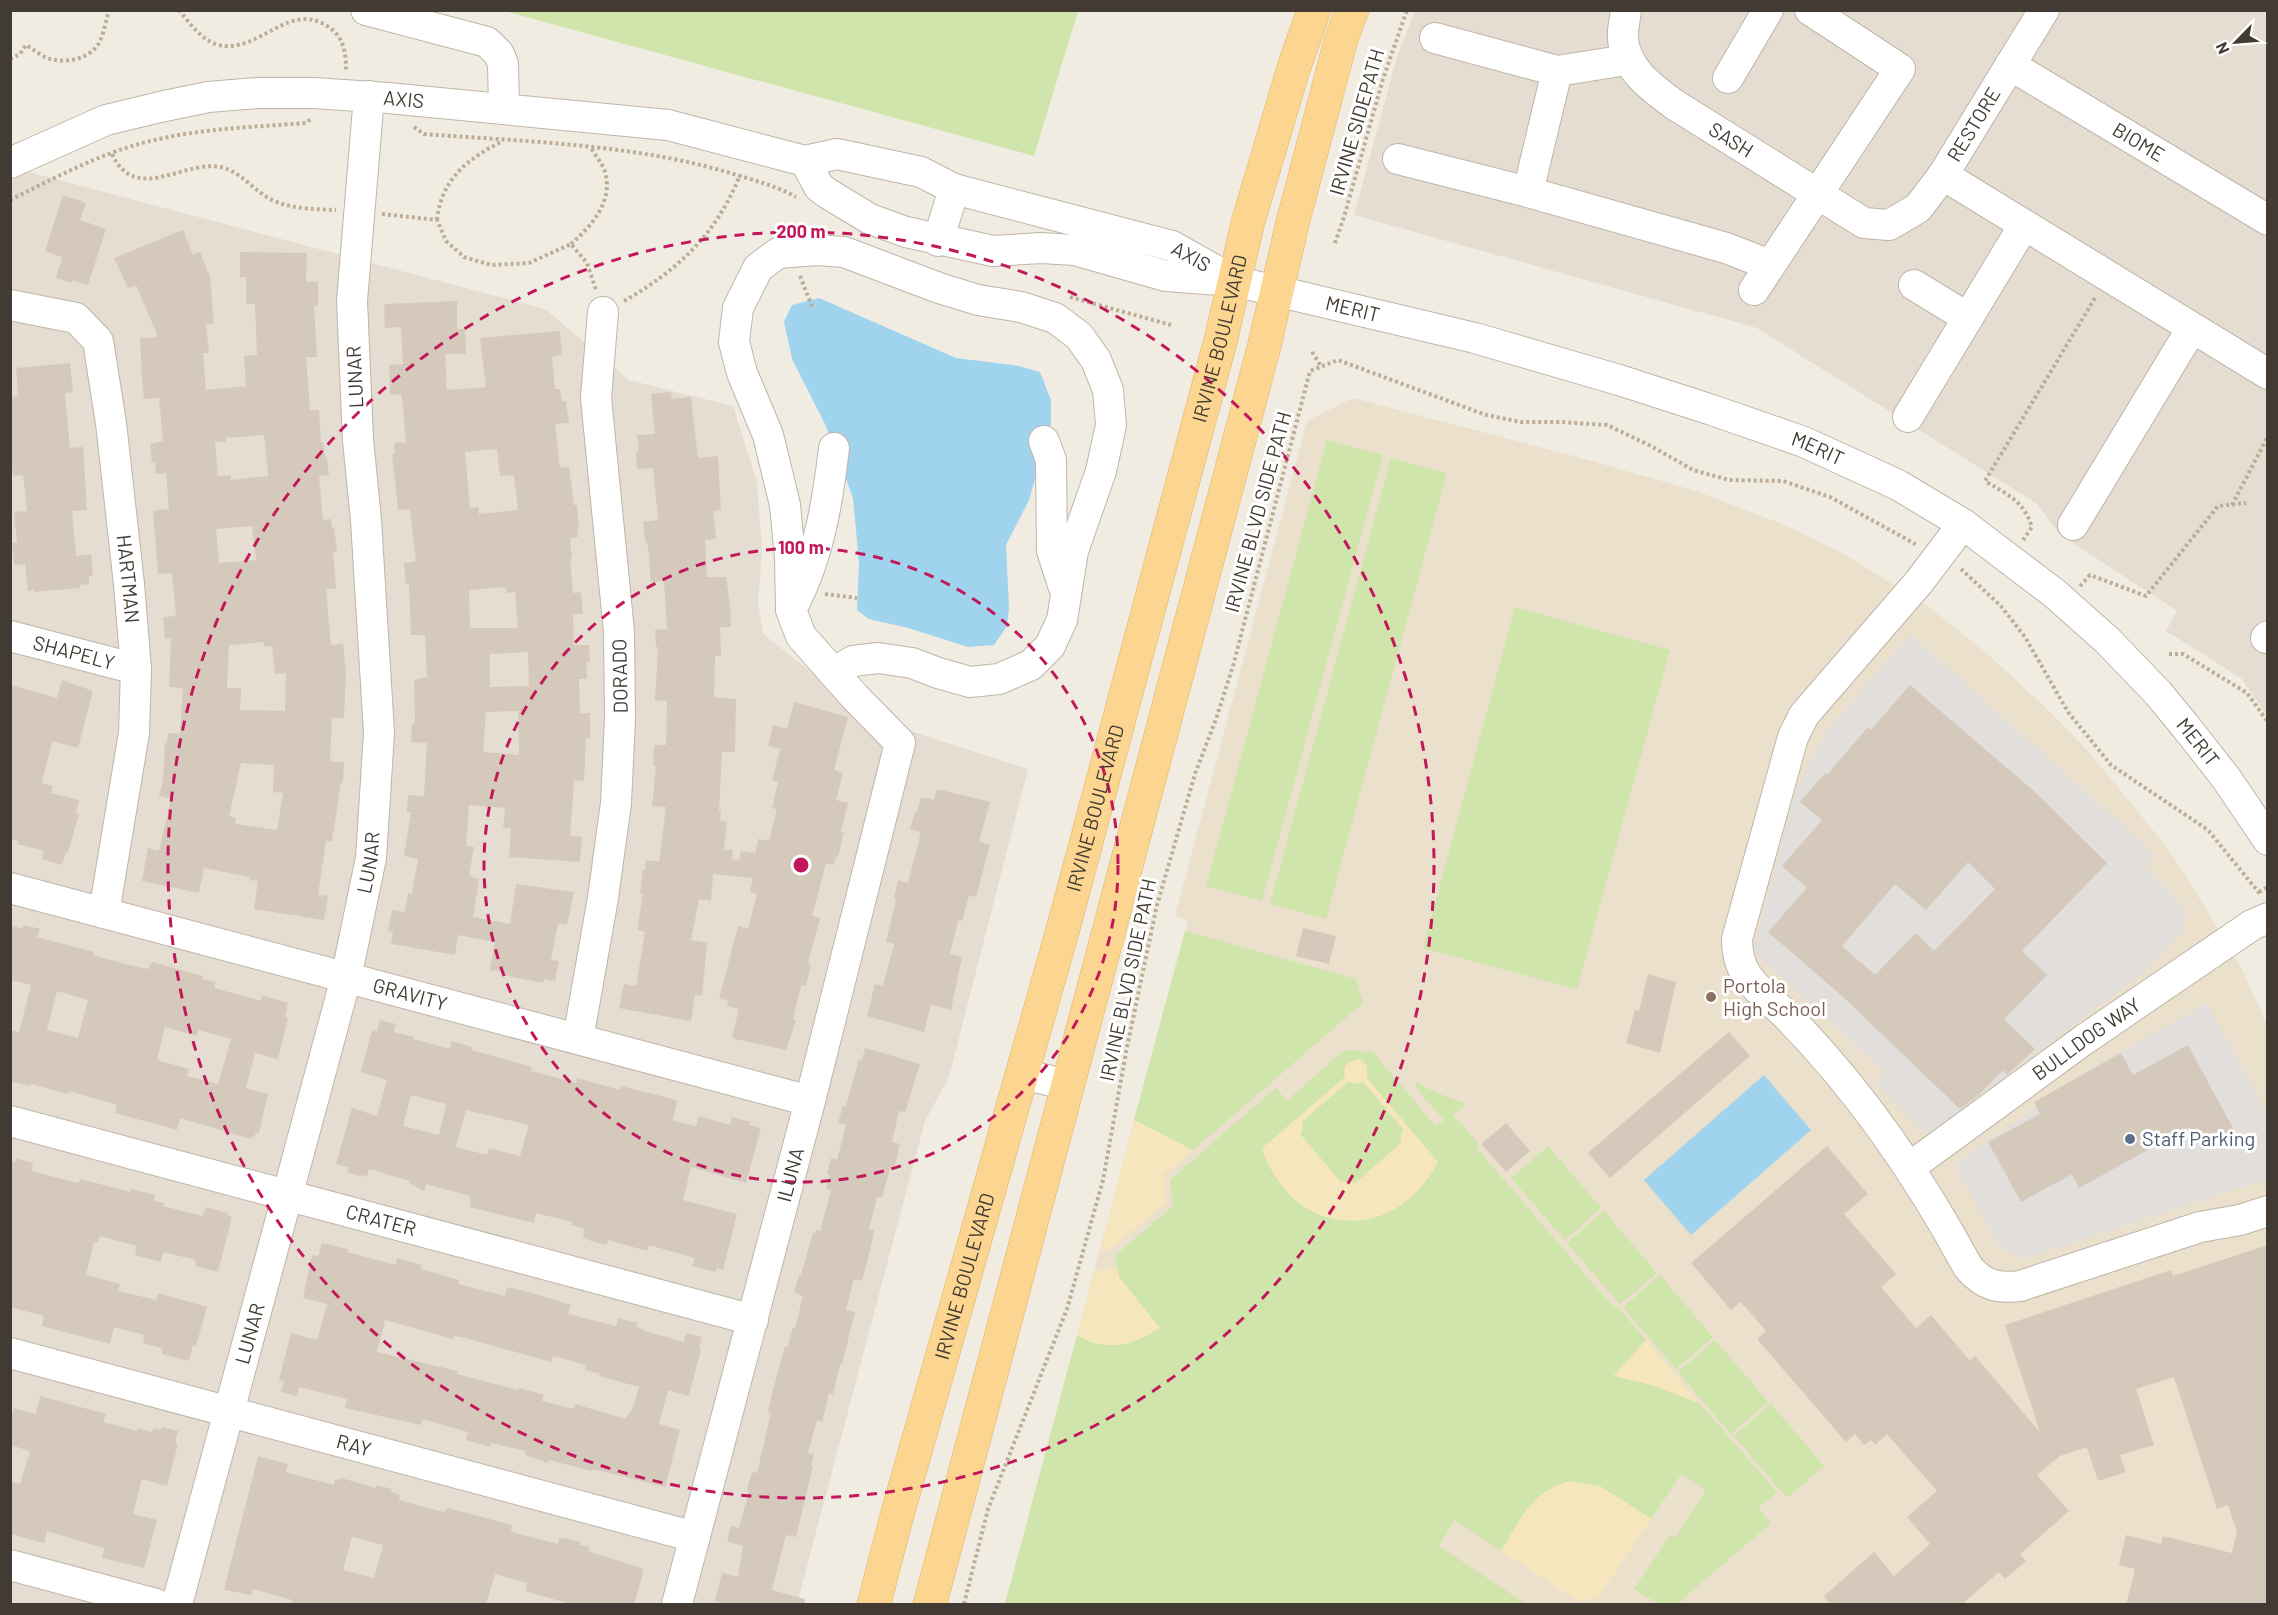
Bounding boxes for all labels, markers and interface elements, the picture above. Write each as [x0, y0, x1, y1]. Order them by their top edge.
north arrow [2206, 12, 2266, 72]
text: N [2211, 40, 2233, 57]
street label: IRVINE SIDEPATH [1324, 46, 1388, 198]
street label: RESTORE [1941, 82, 2005, 166]
street label: AXIS [382, 85, 425, 112]
street label: SASH [1705, 116, 1758, 162]
street label: BIOME [2109, 117, 2170, 166]
text: 200 m [776, 220, 826, 242]
street label: AXIS [1168, 235, 1215, 276]
street label: IRVINE BOULEVARD [1186, 252, 1251, 425]
street label: MERIT [1323, 290, 1383, 326]
street label: LUNAR [340, 345, 368, 409]
street label: IRVINE BLVD SIDE PATH [1219, 409, 1295, 615]
street label: MERIT [1789, 426, 1848, 470]
street label: HARTMAN [113, 533, 145, 624]
text: 100 m [778, 536, 824, 558]
street label: SHAPELY [31, 630, 117, 674]
street label: DORADO [606, 638, 632, 714]
street label: MERIT [2172, 712, 2225, 771]
street label: IRVINE BOULEVARD [1061, 722, 1128, 894]
street label: LUNAR [351, 831, 384, 896]
centre of rings [791, 855, 811, 875]
street label: IRVINE BLVD SIDE PATH [1094, 876, 1160, 1083]
street label: GRAVITY [370, 972, 450, 1015]
place label: Portola High School [1723, 973, 1826, 1020]
marker: Portola High School [1704, 990, 1718, 1004]
street label: BULLDOG WAY [2027, 992, 2145, 1085]
place label: Staff Parking [2142, 1126, 2255, 1150]
marker: Staff Parking [2123, 1132, 2137, 1146]
street label: ILUNA [771, 1145, 808, 1204]
street label: IRVINE BOULEVARD [929, 1190, 999, 1362]
street label: CRATER [343, 1199, 419, 1240]
street label: LUNAR [229, 1300, 269, 1367]
street label: RAY [334, 1428, 374, 1461]

